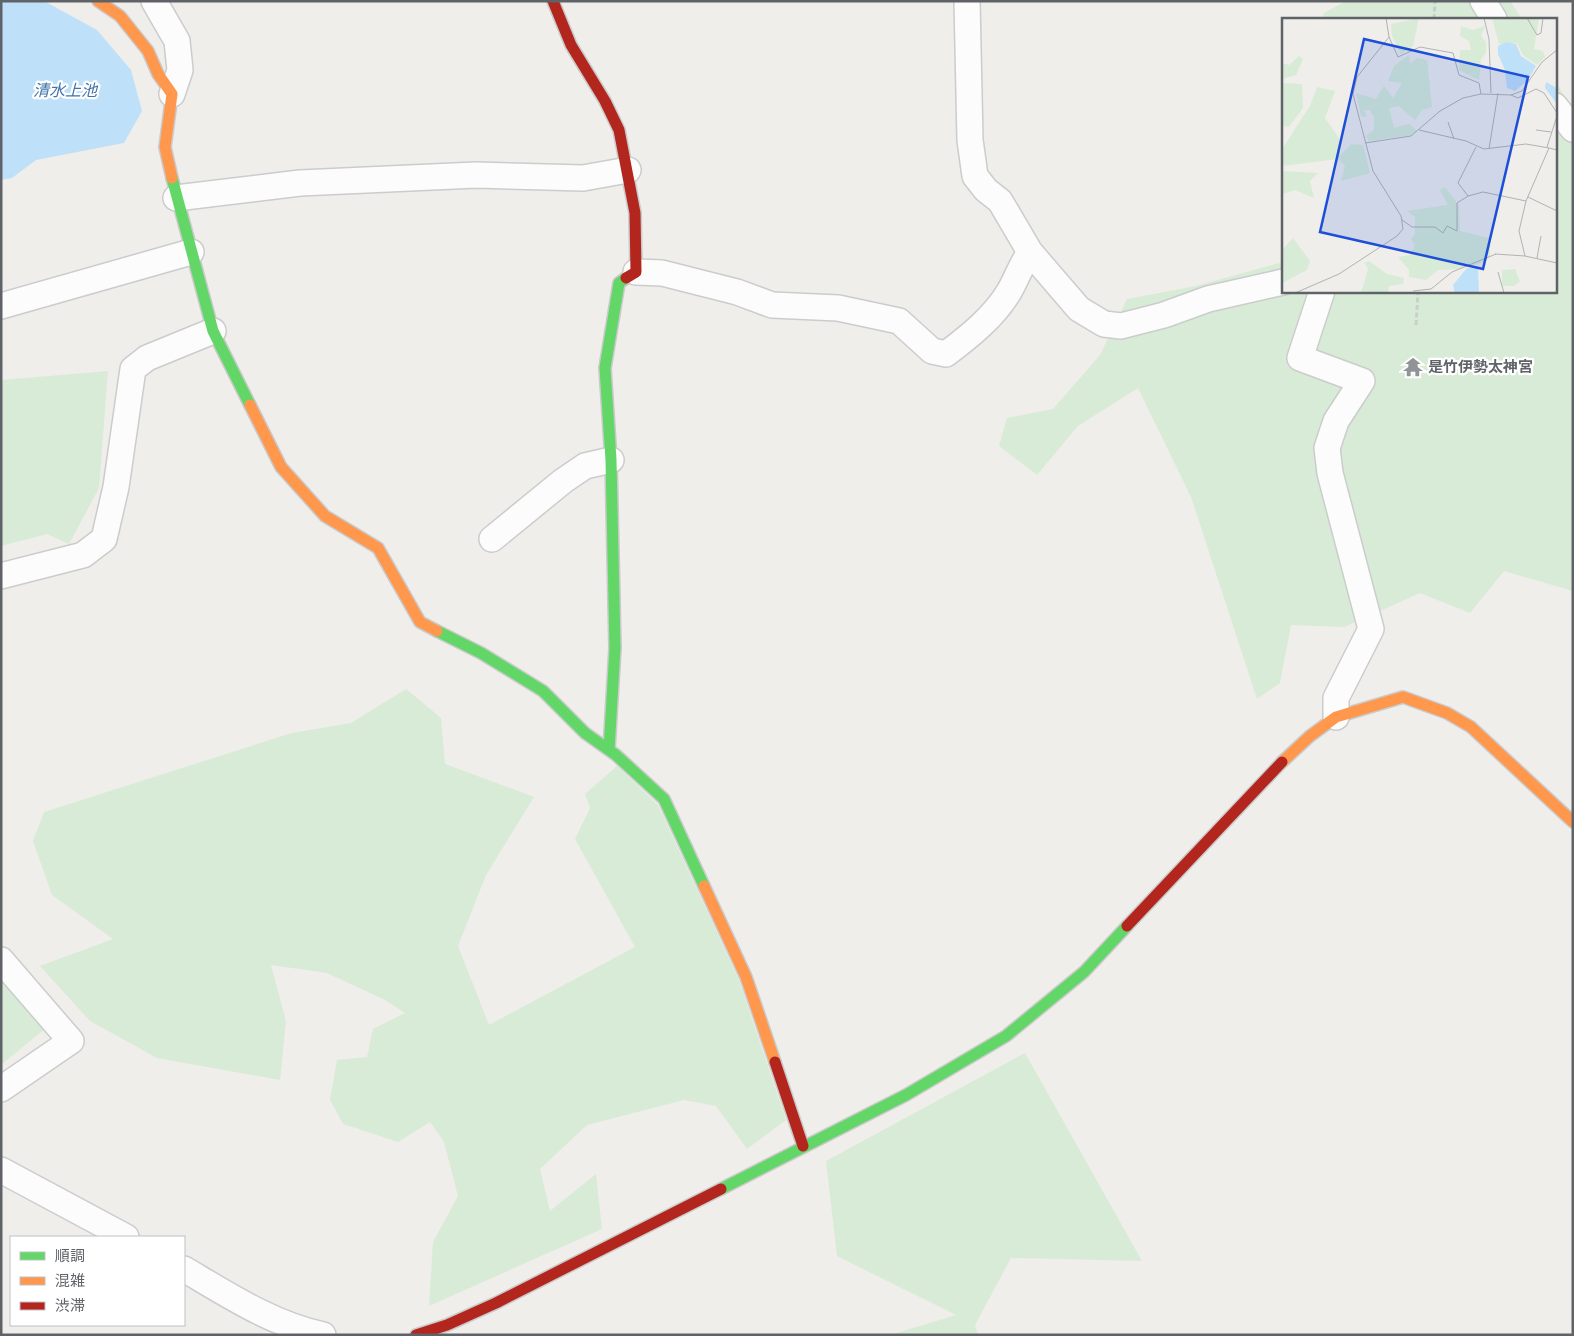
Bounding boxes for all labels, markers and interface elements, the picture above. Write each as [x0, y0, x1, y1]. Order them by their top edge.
inset map [1282, 18, 1556, 292]
water label: 清水上池 [33, 79, 99, 102]
temple icon: 是竹伊勢太神宮 [1402, 356, 1424, 378]
place label: 是竹伊勢太神宮 [1428, 356, 1533, 378]
legend [10, 1236, 185, 1326]
text: 順調 [55, 1245, 85, 1267]
text: 混雑 [55, 1270, 85, 1292]
text: 渋滞 [55, 1295, 85, 1317]

